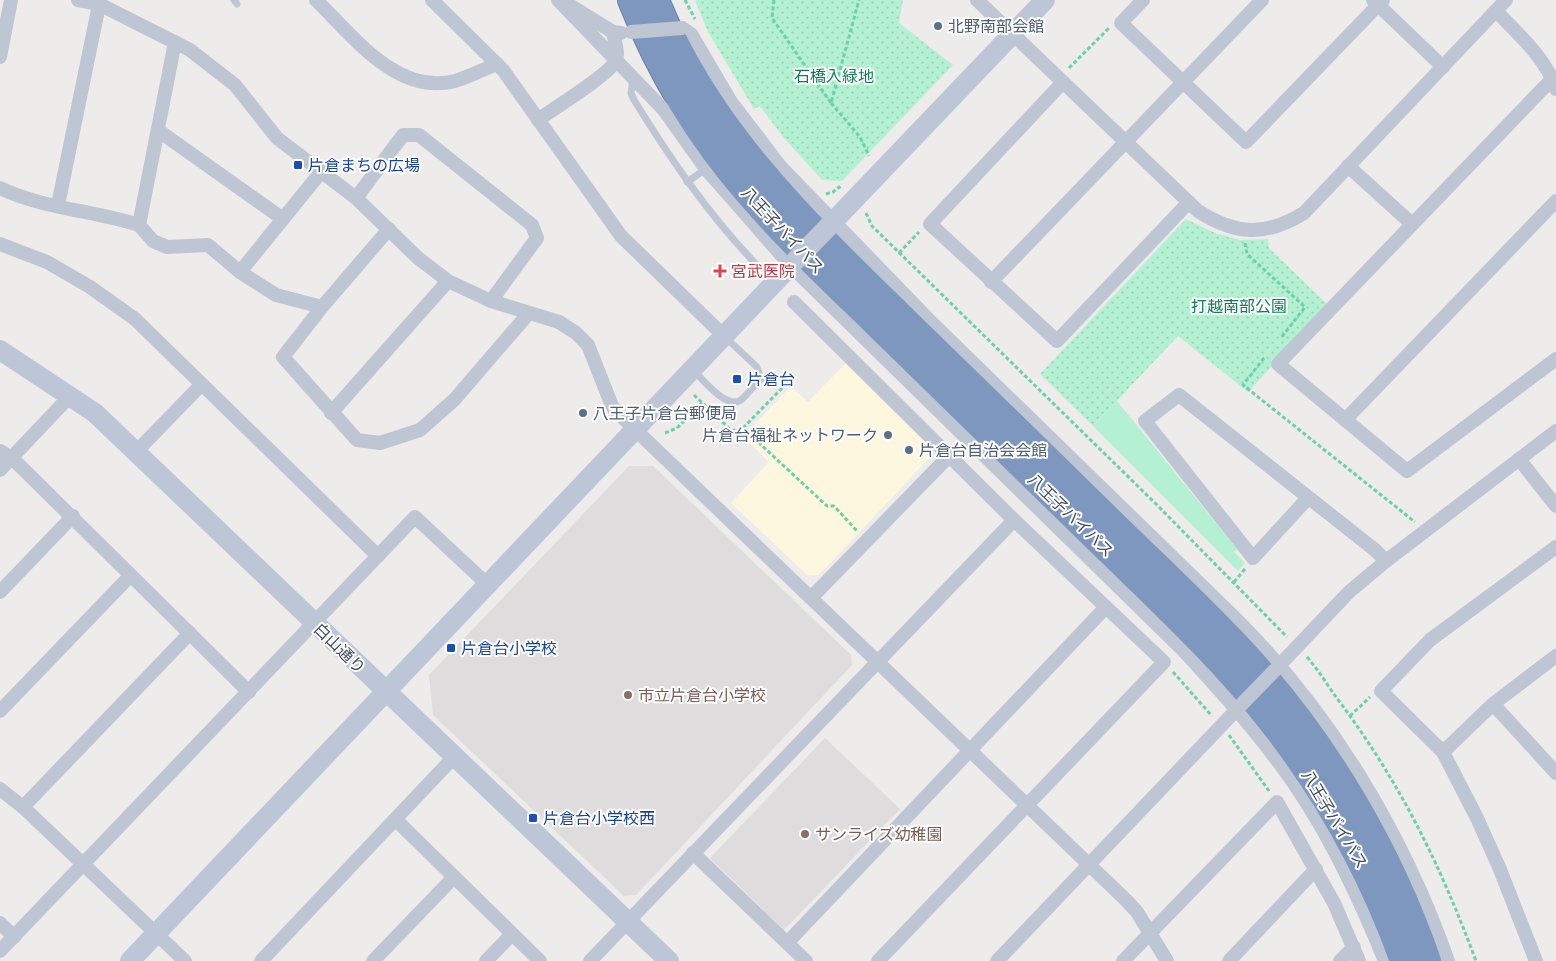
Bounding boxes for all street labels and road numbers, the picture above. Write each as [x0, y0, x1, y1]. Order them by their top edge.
street label: 八王子バイパス [737, 182, 829, 278]
street label: 八王子バイパス [1023, 468, 1119, 562]
street label: 白山通り [309, 618, 371, 678]
street label: 八王子バイパス [1297, 765, 1373, 873]

